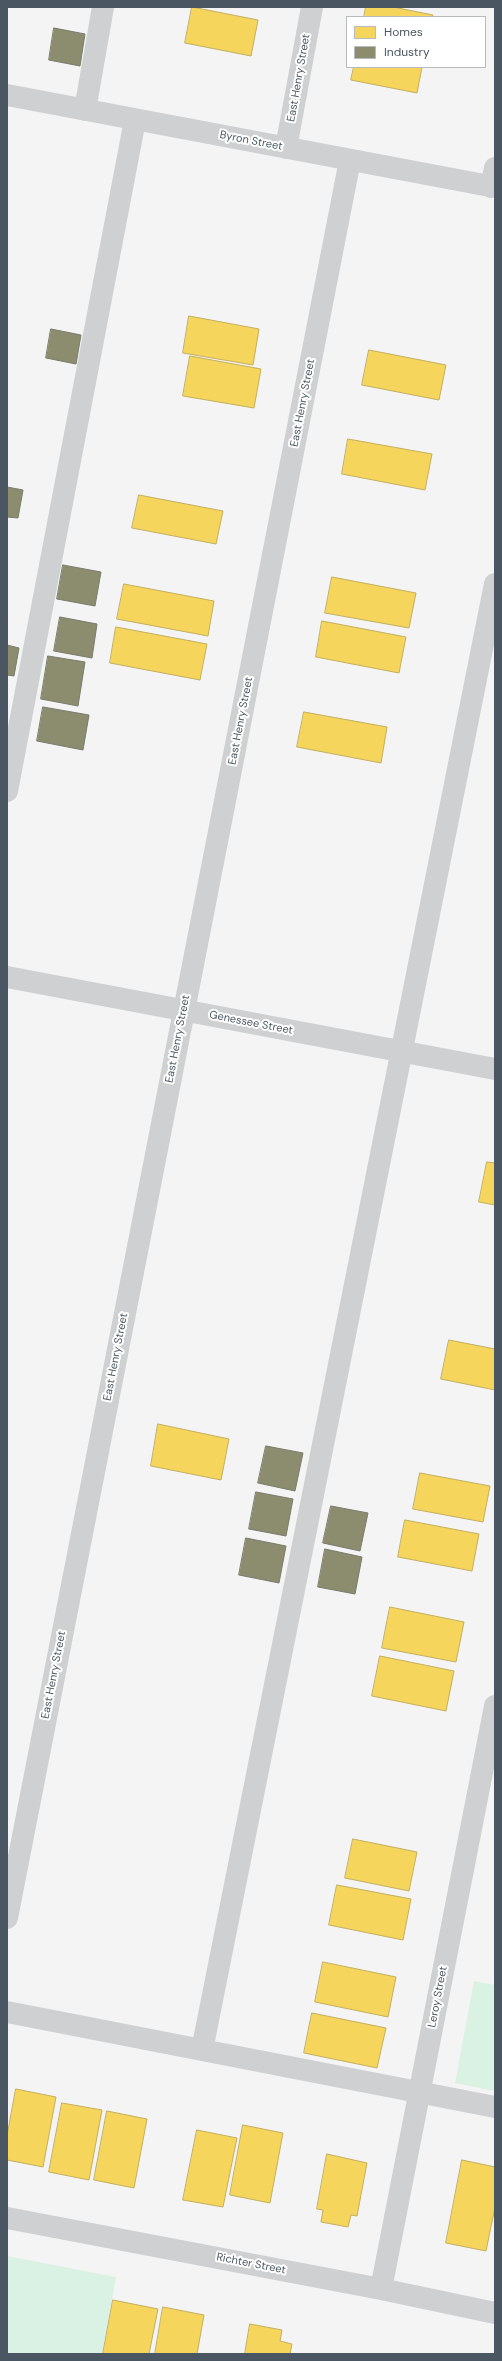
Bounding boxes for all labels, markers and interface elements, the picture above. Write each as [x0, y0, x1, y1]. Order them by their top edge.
legend [346, 16, 486, 68]
text: Homes [384, 24, 423, 40]
street label: East Henry Street [285, 33, 313, 123]
text: Industry [384, 44, 430, 60]
street label: Byron Street [219, 128, 283, 154]
street label: East Henry Street [288, 358, 318, 448]
street label: East Henry Street [226, 676, 256, 766]
street label: East Henry Street [163, 994, 193, 1084]
street label: Genessee Street [208, 1008, 294, 1038]
street label: East Henry Street [101, 1312, 131, 1402]
street label: East Henry Street [39, 1630, 69, 1720]
street label: Leroy Street [426, 1965, 450, 2029]
street label: Richter Street [215, 2251, 287, 2277]

